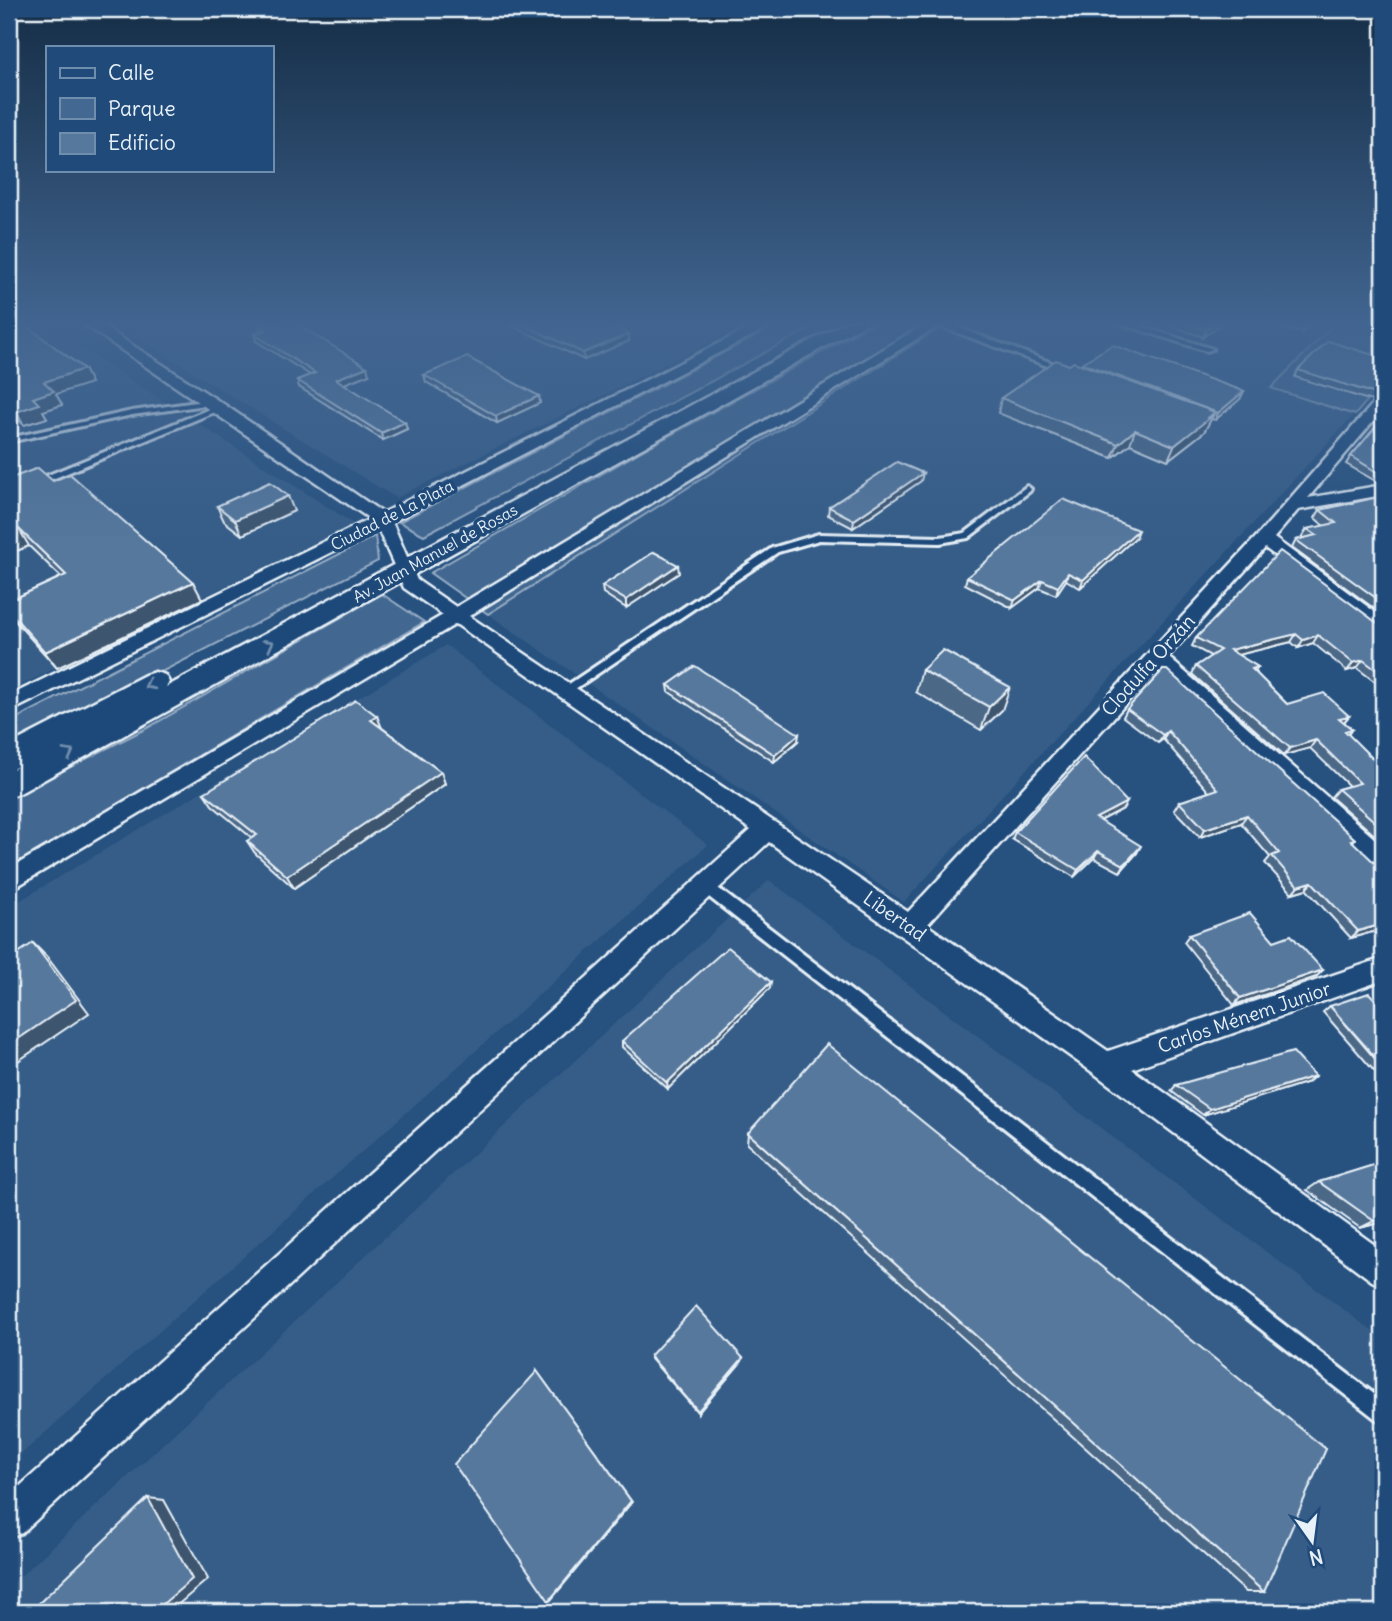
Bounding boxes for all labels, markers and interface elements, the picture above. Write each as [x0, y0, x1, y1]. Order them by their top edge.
legend [46, 46, 273, 172]
text: Calle [108, 59, 154, 86]
text: Parque [108, 95, 176, 122]
text: Edificio [108, 129, 176, 156]
street label: Ciudad de La Plata [327, 475, 457, 555]
street label: Av. Juan Manuel de Rosas [349, 499, 521, 607]
street label: Clodulfa Orzán [1096, 609, 1200, 721]
one-way arrow [262, 639, 274, 652]
one-way arrow [143, 677, 156, 691]
one-way arrow [62, 748, 74, 761]
street label: Libertad [859, 886, 931, 946]
street label: Carlos Ménem Junior [1154, 976, 1334, 1058]
north arrow [1276, 1506, 1346, 1576]
text: N [1307, 1544, 1325, 1571]

